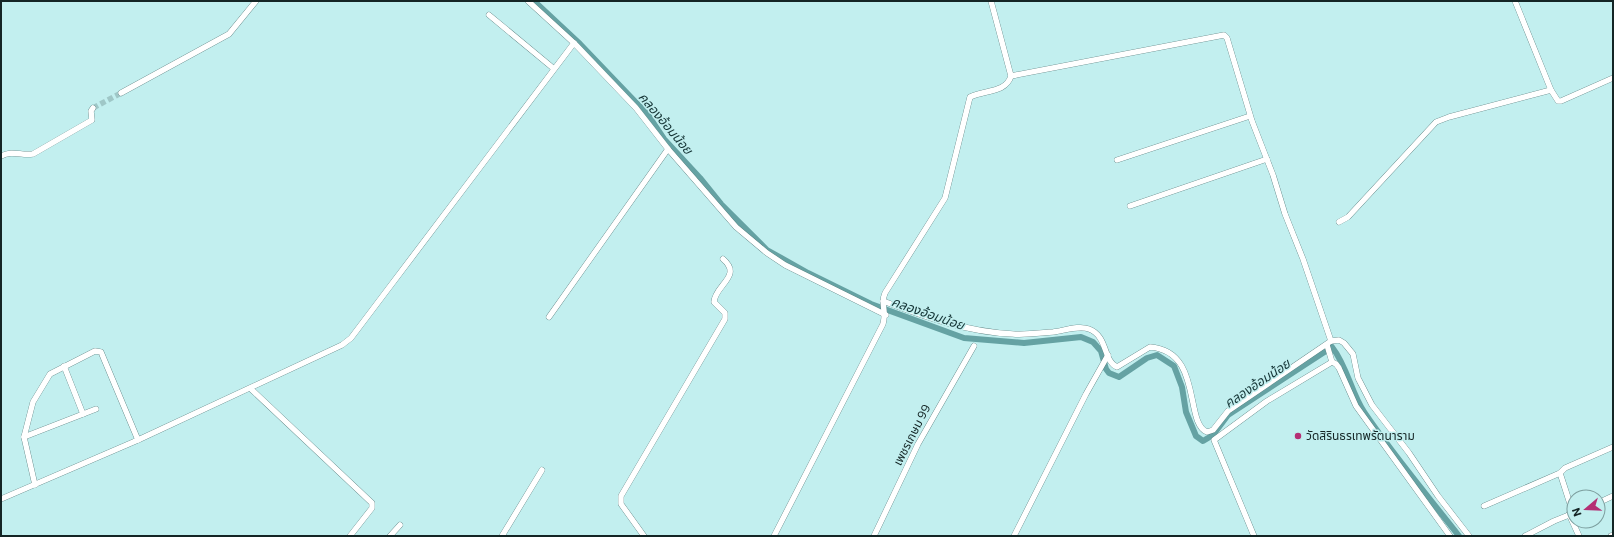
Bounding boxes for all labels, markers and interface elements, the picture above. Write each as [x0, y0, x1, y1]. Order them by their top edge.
water label: คลองอ้อมน้อย [635, 89, 697, 158]
water label: คลองอ้อมน้อย [890, 293, 968, 333]
water label: คลองอ้อมน้อย [1221, 354, 1294, 411]
street label: เพชรเกษม 99 [890, 402, 933, 467]
place label: วัดสิรินธรเทพรัตนาราม [1306, 428, 1415, 442]
marker: วัดสิรินธรเทพรัตนาราม [1293, 431, 1303, 441]
north arrow [1566, 489, 1606, 529]
text: N [1569, 506, 1584, 518]

